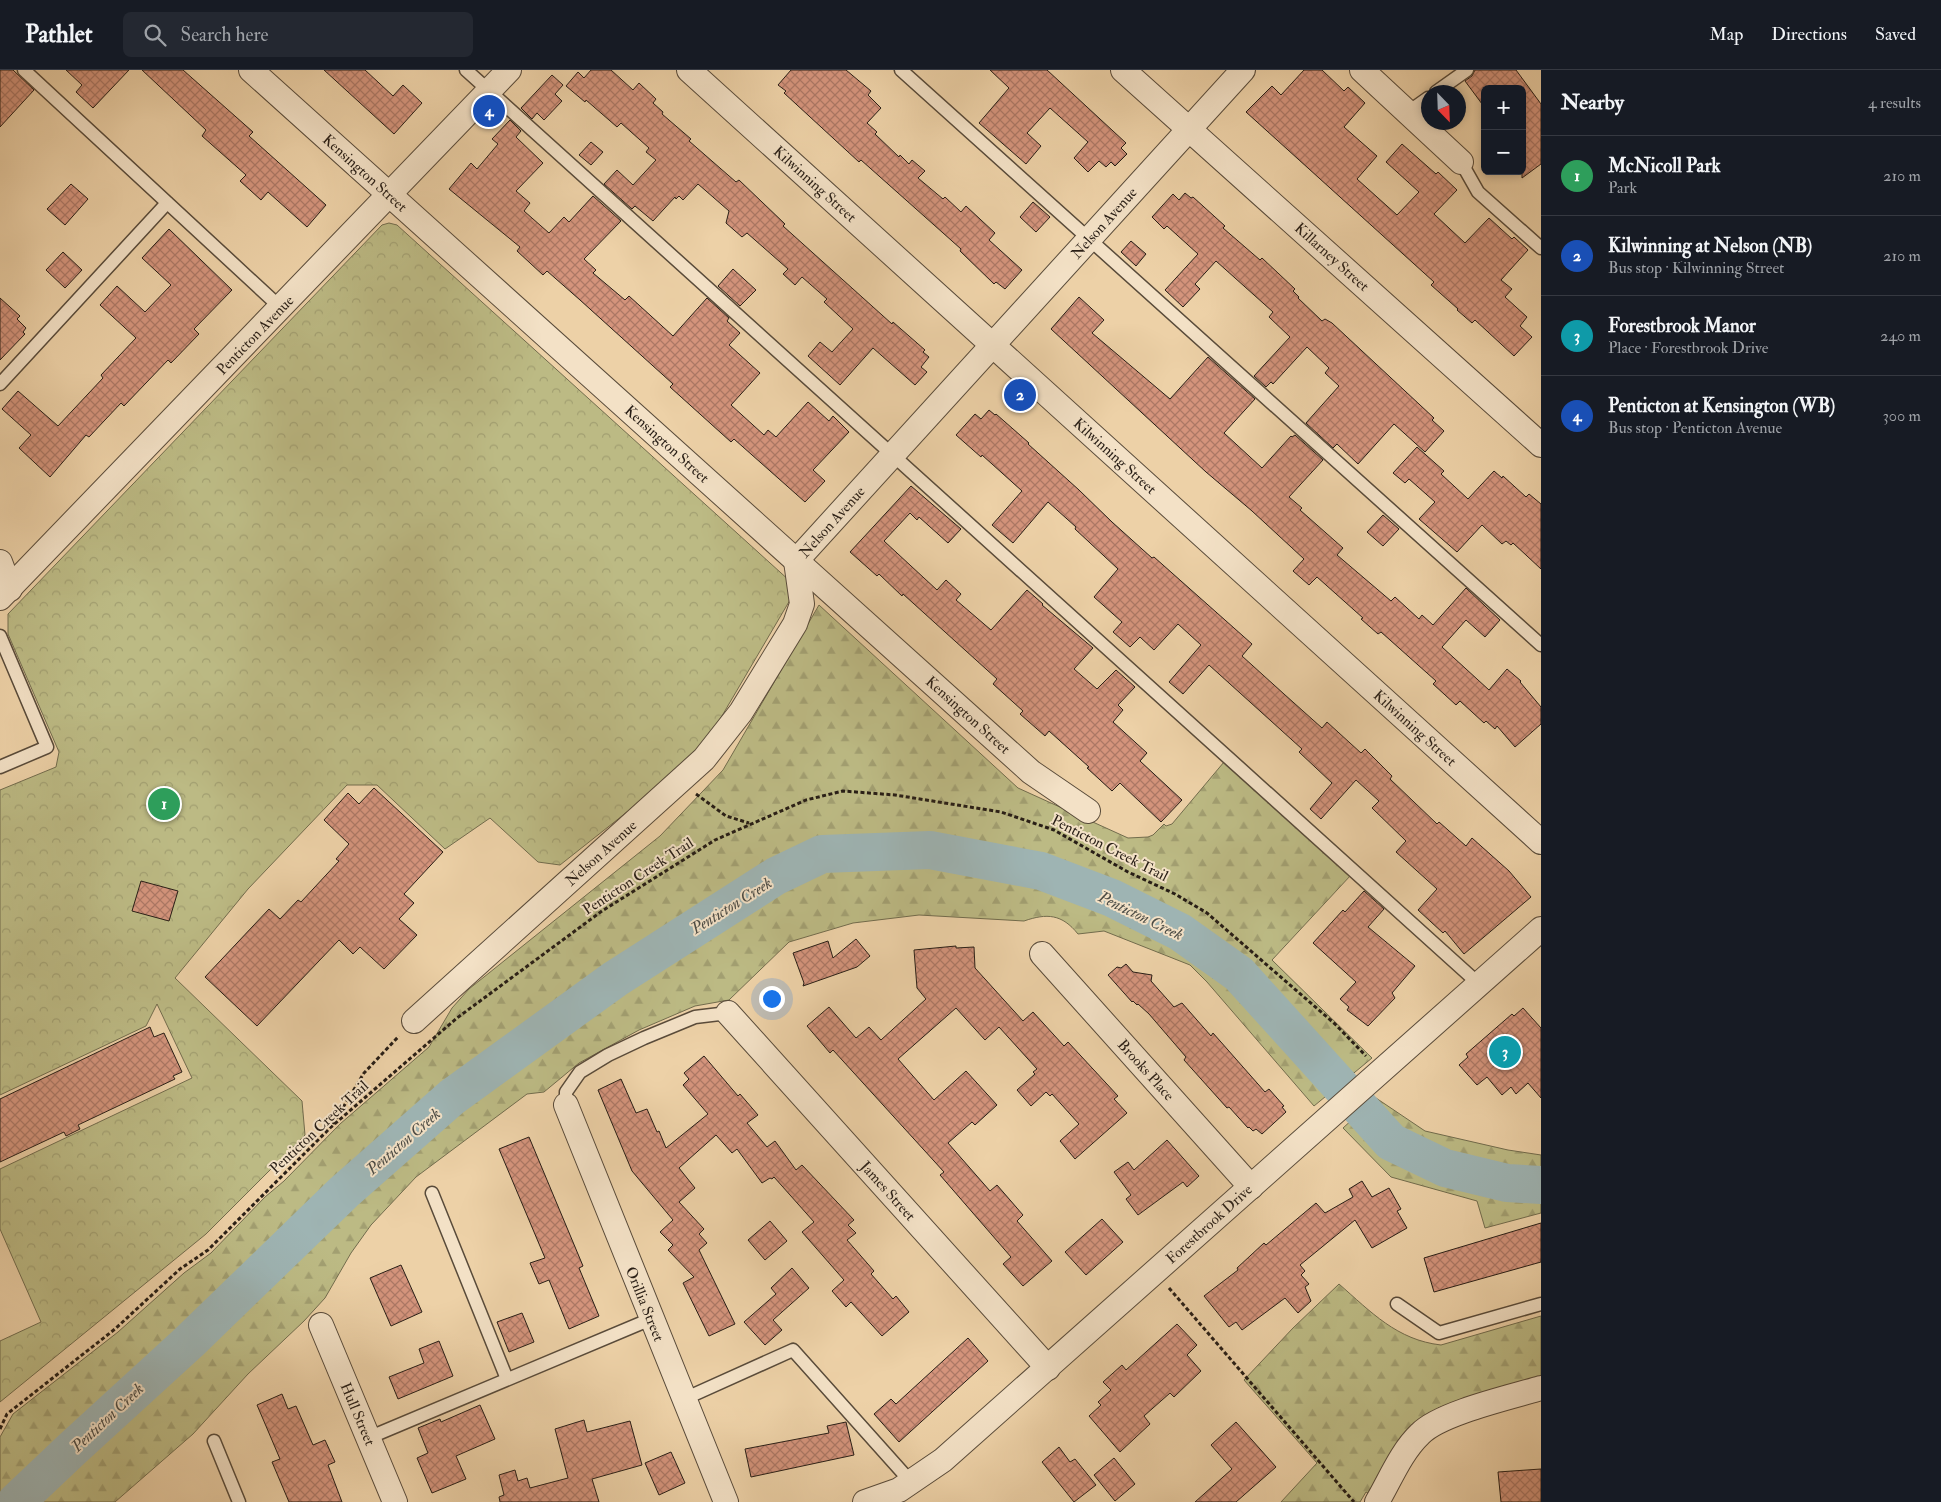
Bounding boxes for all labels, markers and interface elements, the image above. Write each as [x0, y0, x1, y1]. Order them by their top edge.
search box [123, 12, 473, 57]
text: Pathlet [25, 19, 93, 50]
icon: search [141, 21, 169, 49]
text: Search here [181, 23, 268, 47]
text: Map [1710, 23, 1743, 46]
text: Directions [1771, 23, 1847, 46]
text: Saved [1875, 23, 1916, 46]
north arrow [1421, 85, 1466, 130]
map controls [1481, 85, 1526, 175]
button: + [1481, 85, 1526, 130]
text: Nearby [1561, 89, 1624, 116]
pin: 4 [473, 92, 505, 130]
text: 4 results [1868, 93, 1921, 113]
street label: Kensington Street [318, 130, 411, 217]
button: − [1481, 130, 1526, 175]
street label: Kilwinning Street [769, 142, 860, 227]
text: McNicoll Park [1608, 154, 1721, 178]
text: 1 [1574, 166, 1580, 186]
text: 210 m [1883, 166, 1921, 186]
text: Park [1608, 178, 1637, 198]
street label: Nelson Avenue [1067, 184, 1142, 263]
street label: Killarney Street [1290, 219, 1373, 296]
text: Kilwinning at Nelson (NB) [1608, 234, 1812, 258]
text: 2 [1573, 246, 1581, 266]
text: 210 m [1883, 246, 1921, 266]
text: Bus stop · Kilwinning Street [1608, 258, 1784, 278]
street label: Penticton Avenue [213, 292, 298, 379]
text: Forestbrook Manor [1608, 314, 1756, 338]
text: 3 [1574, 326, 1580, 346]
text: 240 m [1880, 326, 1921, 346]
text: Place · Forestbrook Drive [1608, 338, 1768, 358]
pin: 2 [1004, 376, 1036, 414]
text: Penticton at Kensington (WB) [1608, 394, 1835, 418]
street label: Kensington Street [620, 401, 713, 488]
text: 4 [1573, 406, 1581, 426]
text: 300 m [1883, 406, 1921, 426]
street label: Kilwinning Street [1069, 414, 1160, 499]
text: Bus stop · Penticton Avenue [1608, 418, 1782, 438]
street label: Nelson Avenue [795, 483, 870, 562]
street label: Kensington Street [921, 672, 1014, 759]
street label: Kilwinning Street [1369, 686, 1460, 771]
pin: 1 [148, 785, 180, 823]
street label: Penticton Creek Trail [1048, 811, 1171, 886]
street label: Nelson Avenue [562, 816, 641, 891]
street label: Penticton Creek Trail [579, 833, 697, 919]
water label: Penticton Creek [686, 873, 776, 939]
water label: Penticton Creek [1094, 886, 1187, 945]
your location [759, 986, 785, 1012]
pin: 3 [1489, 1033, 1521, 1071]
street label: Brooks Place [1113, 1036, 1178, 1105]
street label: Penticton Creek Trail [266, 1077, 373, 1178]
water label: Penticton Creek [362, 1104, 445, 1180]
street label: James Street [854, 1157, 920, 1226]
street label: Forestbrook Drive [1162, 1181, 1257, 1268]
street label: Orillia Street [621, 1264, 668, 1344]
water label: Penticton Creek [67, 1379, 148, 1457]
street label: Hull Street [336, 1380, 379, 1449]

